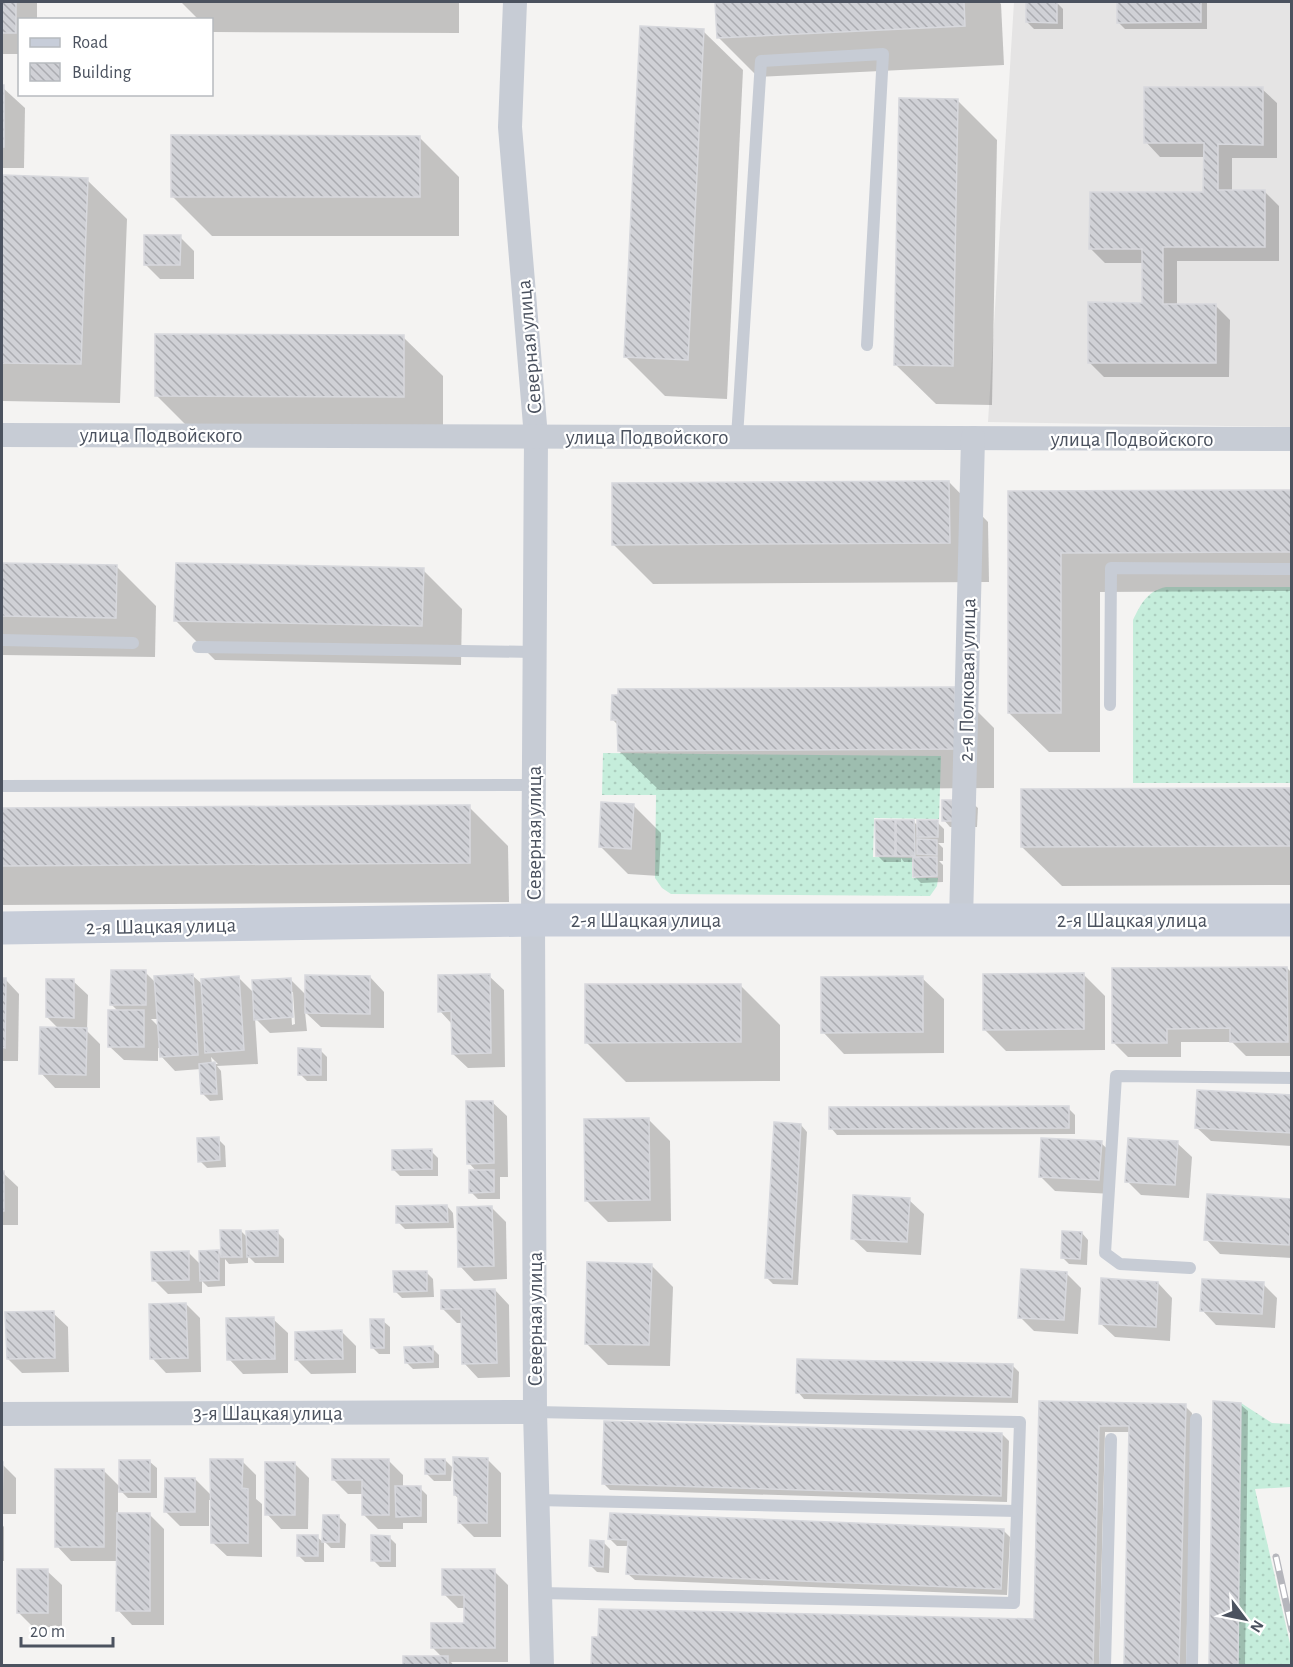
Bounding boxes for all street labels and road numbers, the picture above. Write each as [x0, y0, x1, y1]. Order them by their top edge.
street label: Северная улица [513, 279, 546, 415]
street label: улица Подвойского [79, 425, 242, 446]
street label: улица Подвойского [565, 427, 728, 448]
street label: улица Подвойского [1050, 429, 1213, 450]
street label: 2-я Полковая улица [956, 598, 979, 762]
street label: Северная улица [524, 765, 545, 900]
street label: 2-я Шацкая улица [571, 910, 722, 931]
street label: 2-я Шацкая улица [1057, 910, 1208, 931]
street label: 2-я Шацкая улица [86, 915, 237, 938]
street label: Северная улица [525, 1251, 546, 1386]
street label: 3-я Шацкая улица [193, 1403, 343, 1424]

